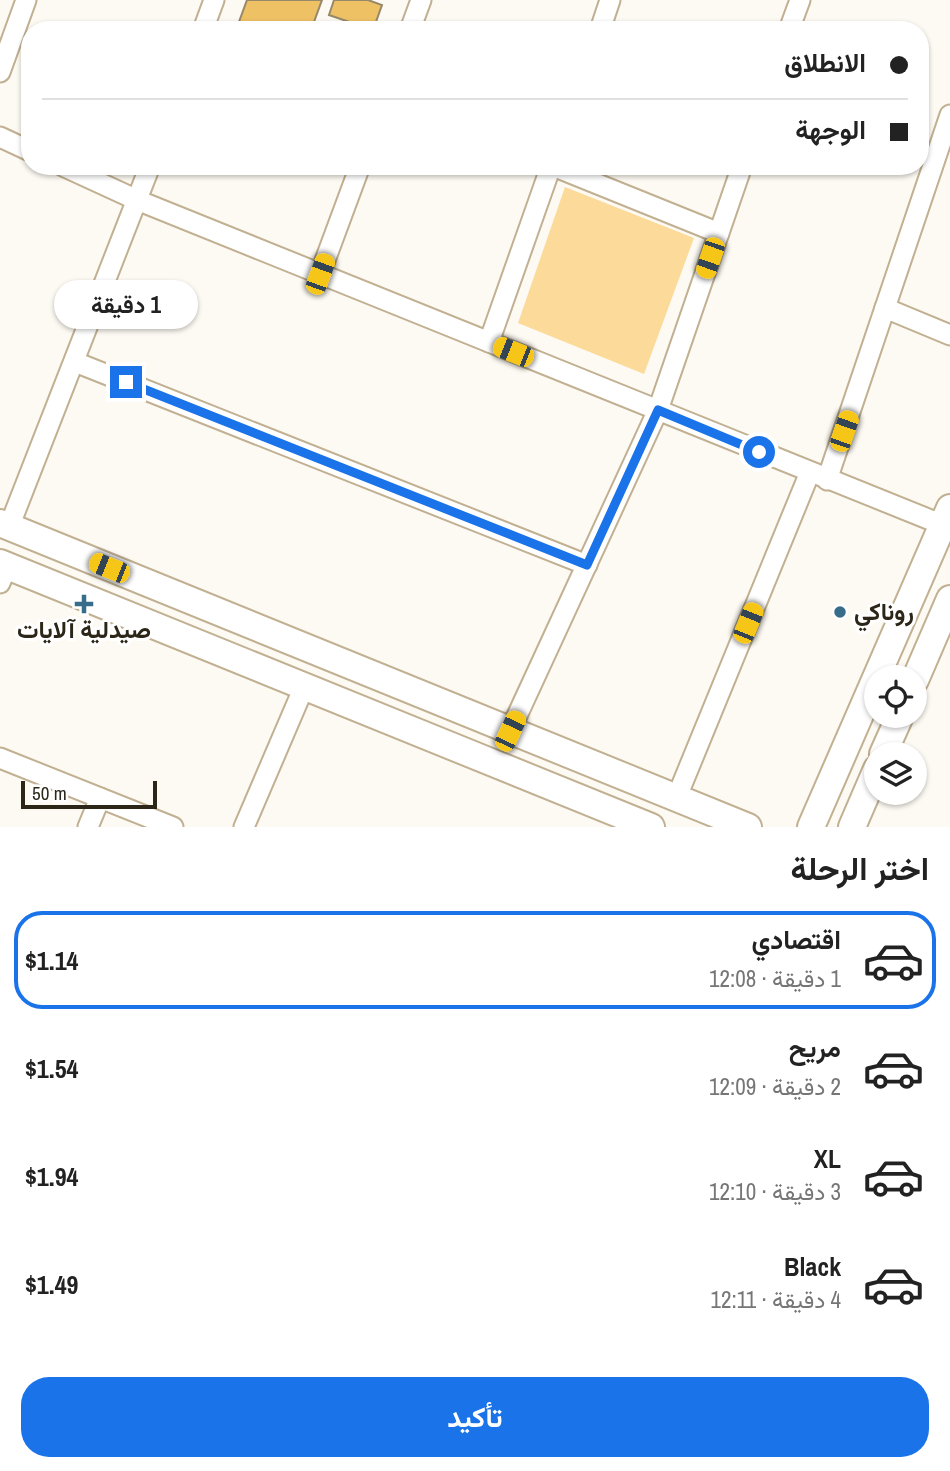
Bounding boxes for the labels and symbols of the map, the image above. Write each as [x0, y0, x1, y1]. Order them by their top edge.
car [694, 235, 727, 281]
car [303, 251, 338, 297]
callout: 1 دقيقة [54, 280, 198, 330]
car [490, 334, 537, 370]
route end [110, 366, 142, 398]
car [828, 408, 861, 454]
route start [743, 436, 775, 468]
car [86, 550, 133, 586]
place label: روناكي [854, 595, 914, 632]
marker: صيدلية آلايات [76, 596, 92, 612]
car [731, 600, 766, 646]
marker: روناكي [832, 604, 848, 620]
place label: صيدلية آلايات [17, 613, 151, 645]
car [492, 708, 529, 754]
scale bar [21, 778, 158, 810]

